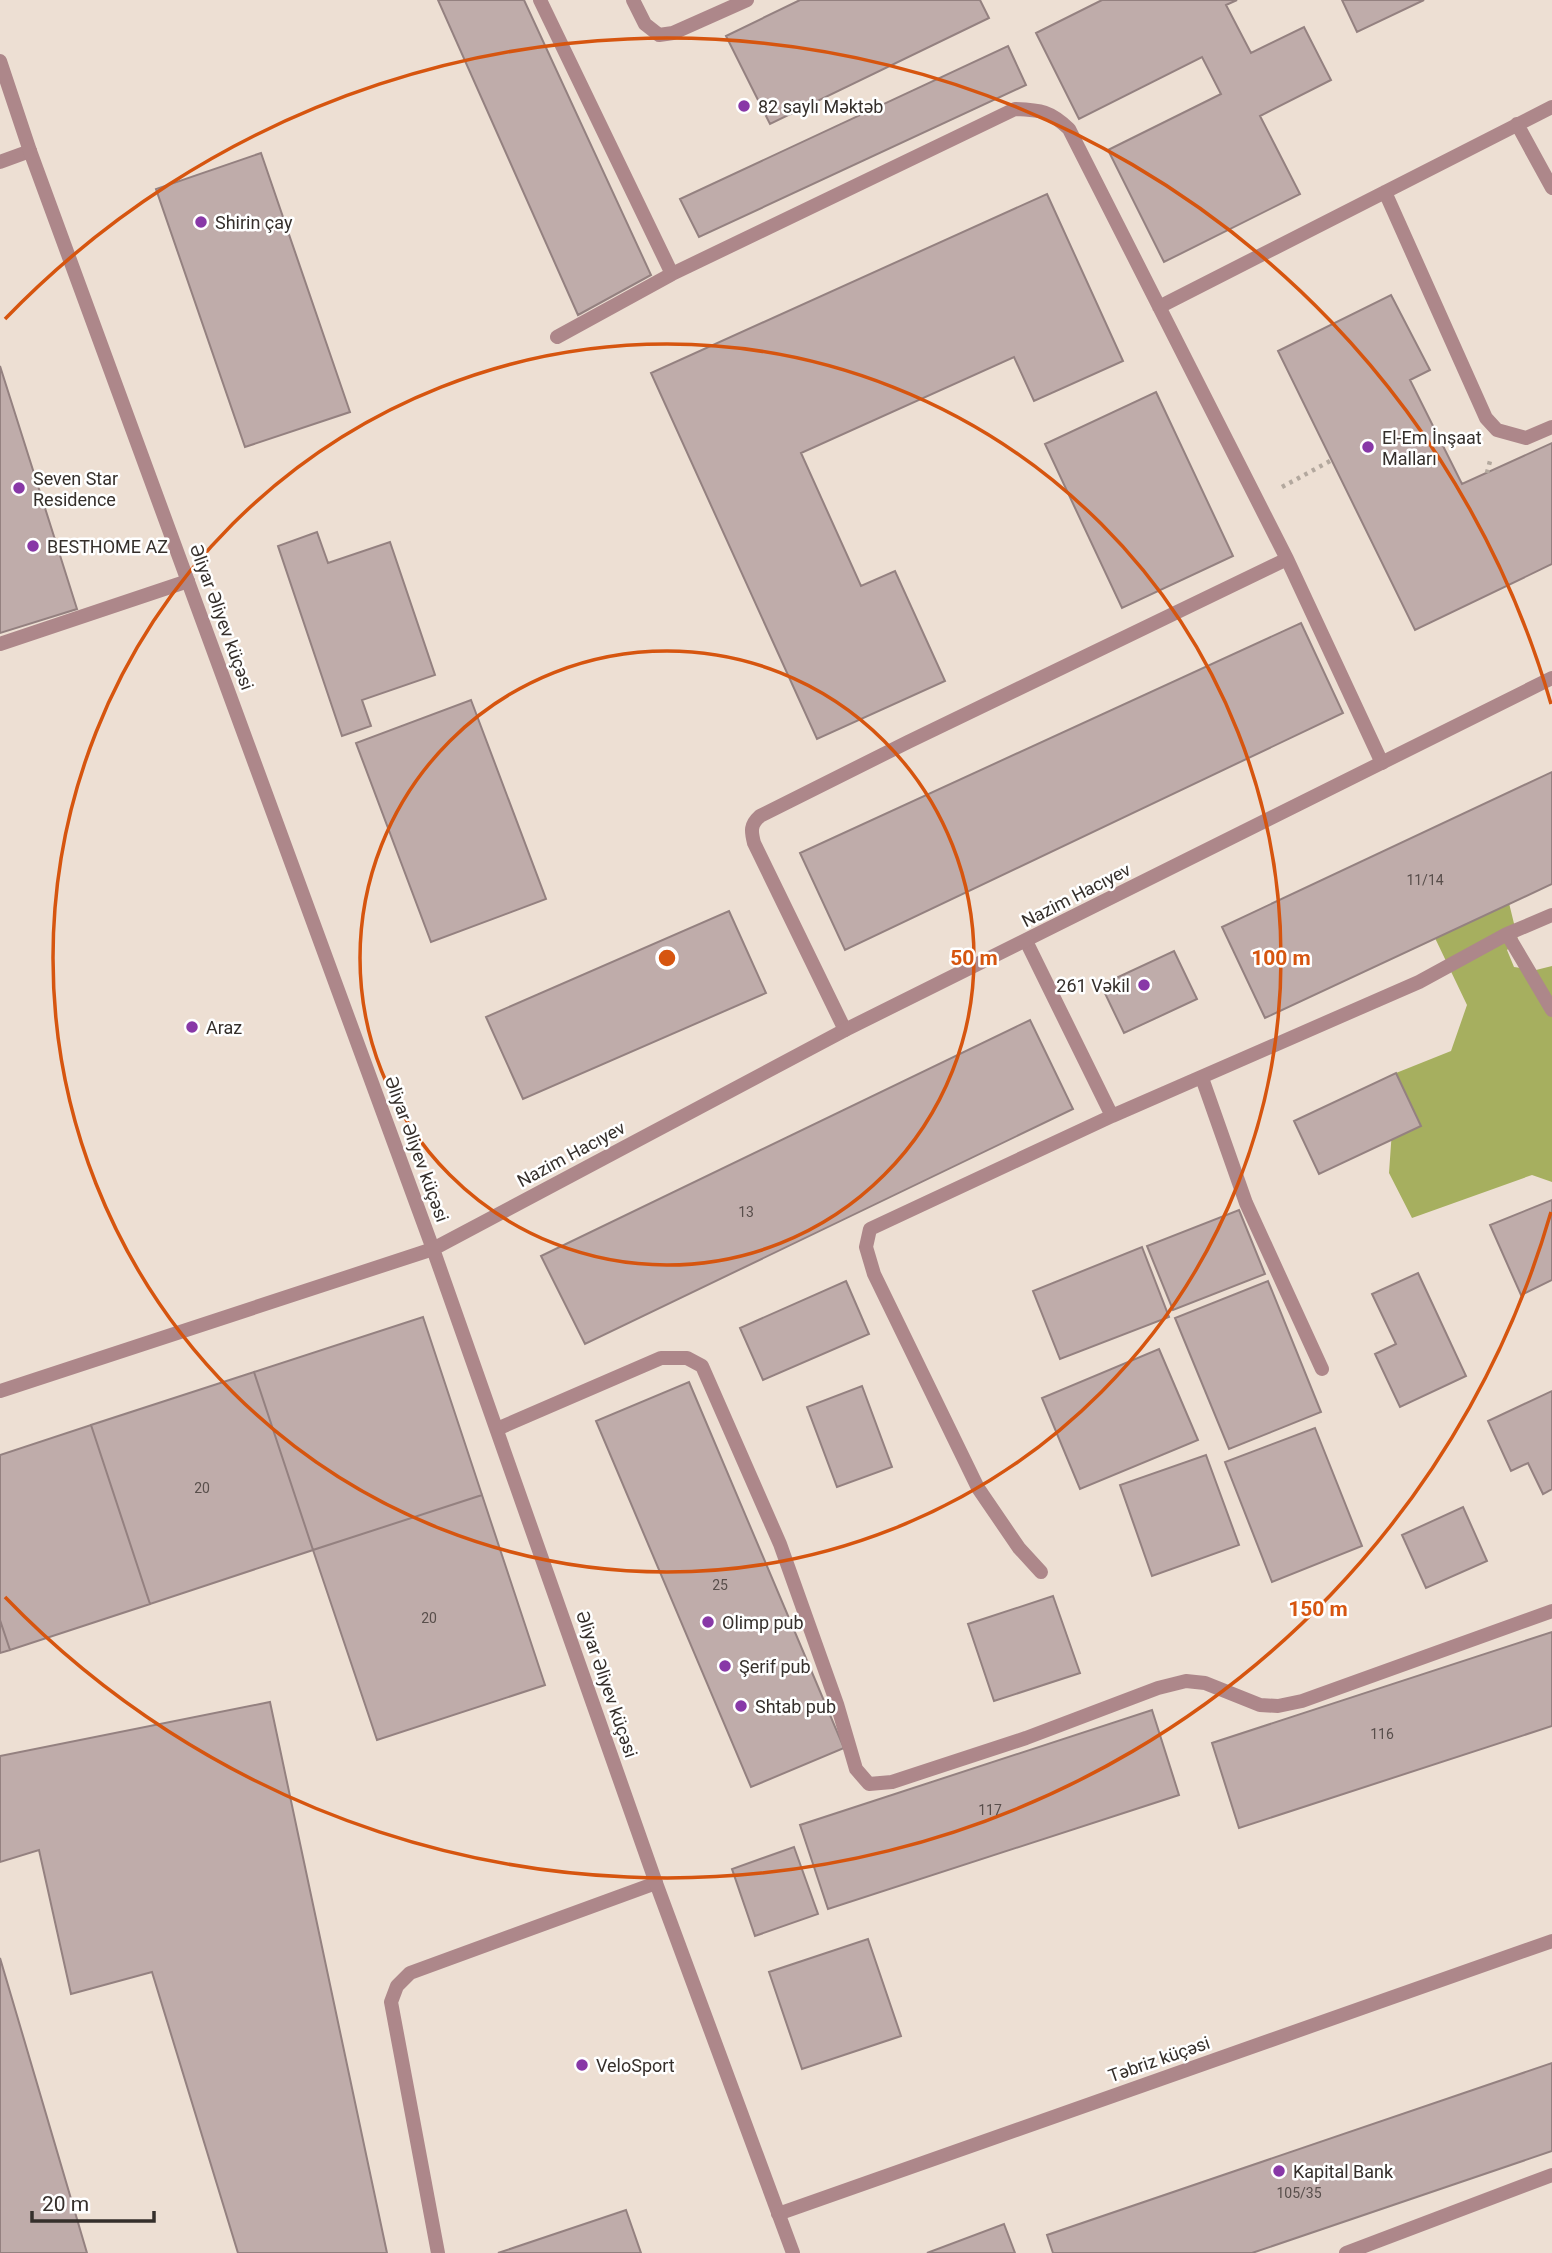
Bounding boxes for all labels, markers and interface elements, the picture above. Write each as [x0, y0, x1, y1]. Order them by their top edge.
place label: 82 saylı Məktəb [758, 96, 883, 117]
marker: 82 saylı Məktəb [736, 98, 752, 114]
place label: Shirin çay [215, 212, 293, 233]
marker: Shirin çay [193, 214, 209, 230]
place label: El-Em İnşaat Malları [1382, 427, 1482, 469]
marker: El-Em İnşaat Malları [1360, 439, 1376, 455]
place label: Seven Star Residence [33, 468, 118, 510]
marker: Seven Star Residence [11, 480, 27, 496]
place label: BESTHOME AZ [47, 536, 168, 557]
marker: BESTHOME AZ [25, 538, 41, 554]
street label: Əliyar Əliyev küçəsi [186, 541, 258, 693]
street label: Nazim Hacıyev [1018, 858, 1134, 931]
house number: 11/14 [1406, 872, 1444, 888]
centre of rings [655, 946, 679, 970]
text: 50 m [950, 946, 998, 970]
text: 100 m [1251, 946, 1311, 970]
place label: 261 Vəkil [1056, 975, 1130, 996]
marker: 261 Vəkil [1136, 977, 1152, 993]
place label: Araz [206, 1017, 242, 1038]
marker: Araz [184, 1019, 200, 1035]
street label: Əliyar Əliyev küçəsi [381, 1073, 453, 1225]
street label: Nazim Hacıyev [513, 1117, 629, 1191]
house number: 13 [738, 1204, 754, 1220]
house number: 20 [194, 1480, 210, 1496]
house number: 25 [712, 1577, 728, 1593]
text: 150 m [1288, 1597, 1348, 1621]
street label: Əliyar Əliyev küçəsi [572, 1608, 642, 1760]
house number: 20 [421, 1610, 437, 1626]
place label: Olimp pub [722, 1612, 804, 1633]
marker: Olimp pub [700, 1614, 716, 1630]
place label: Şerif pub [739, 1656, 811, 1677]
marker: Şerif pub [717, 1658, 733, 1674]
place label: Shtab pub [755, 1696, 836, 1717]
marker: Shtab pub [733, 1698, 749, 1714]
house number: 116 [1370, 1726, 1394, 1742]
house number: 117 [978, 1802, 1002, 1818]
street label: Təbriz küçəsi [1106, 2032, 1212, 2086]
place label: VeloSport [596, 2055, 675, 2076]
marker: VeloSport [574, 2057, 590, 2073]
place label: Kapital Bank [1293, 2161, 1394, 2182]
marker: Kapital Bank [1271, 2163, 1287, 2179]
scale bar [32, 2180, 154, 2224]
house number: 105/35 [1276, 2185, 1322, 2201]
text: 20 m [42, 2192, 89, 2216]

